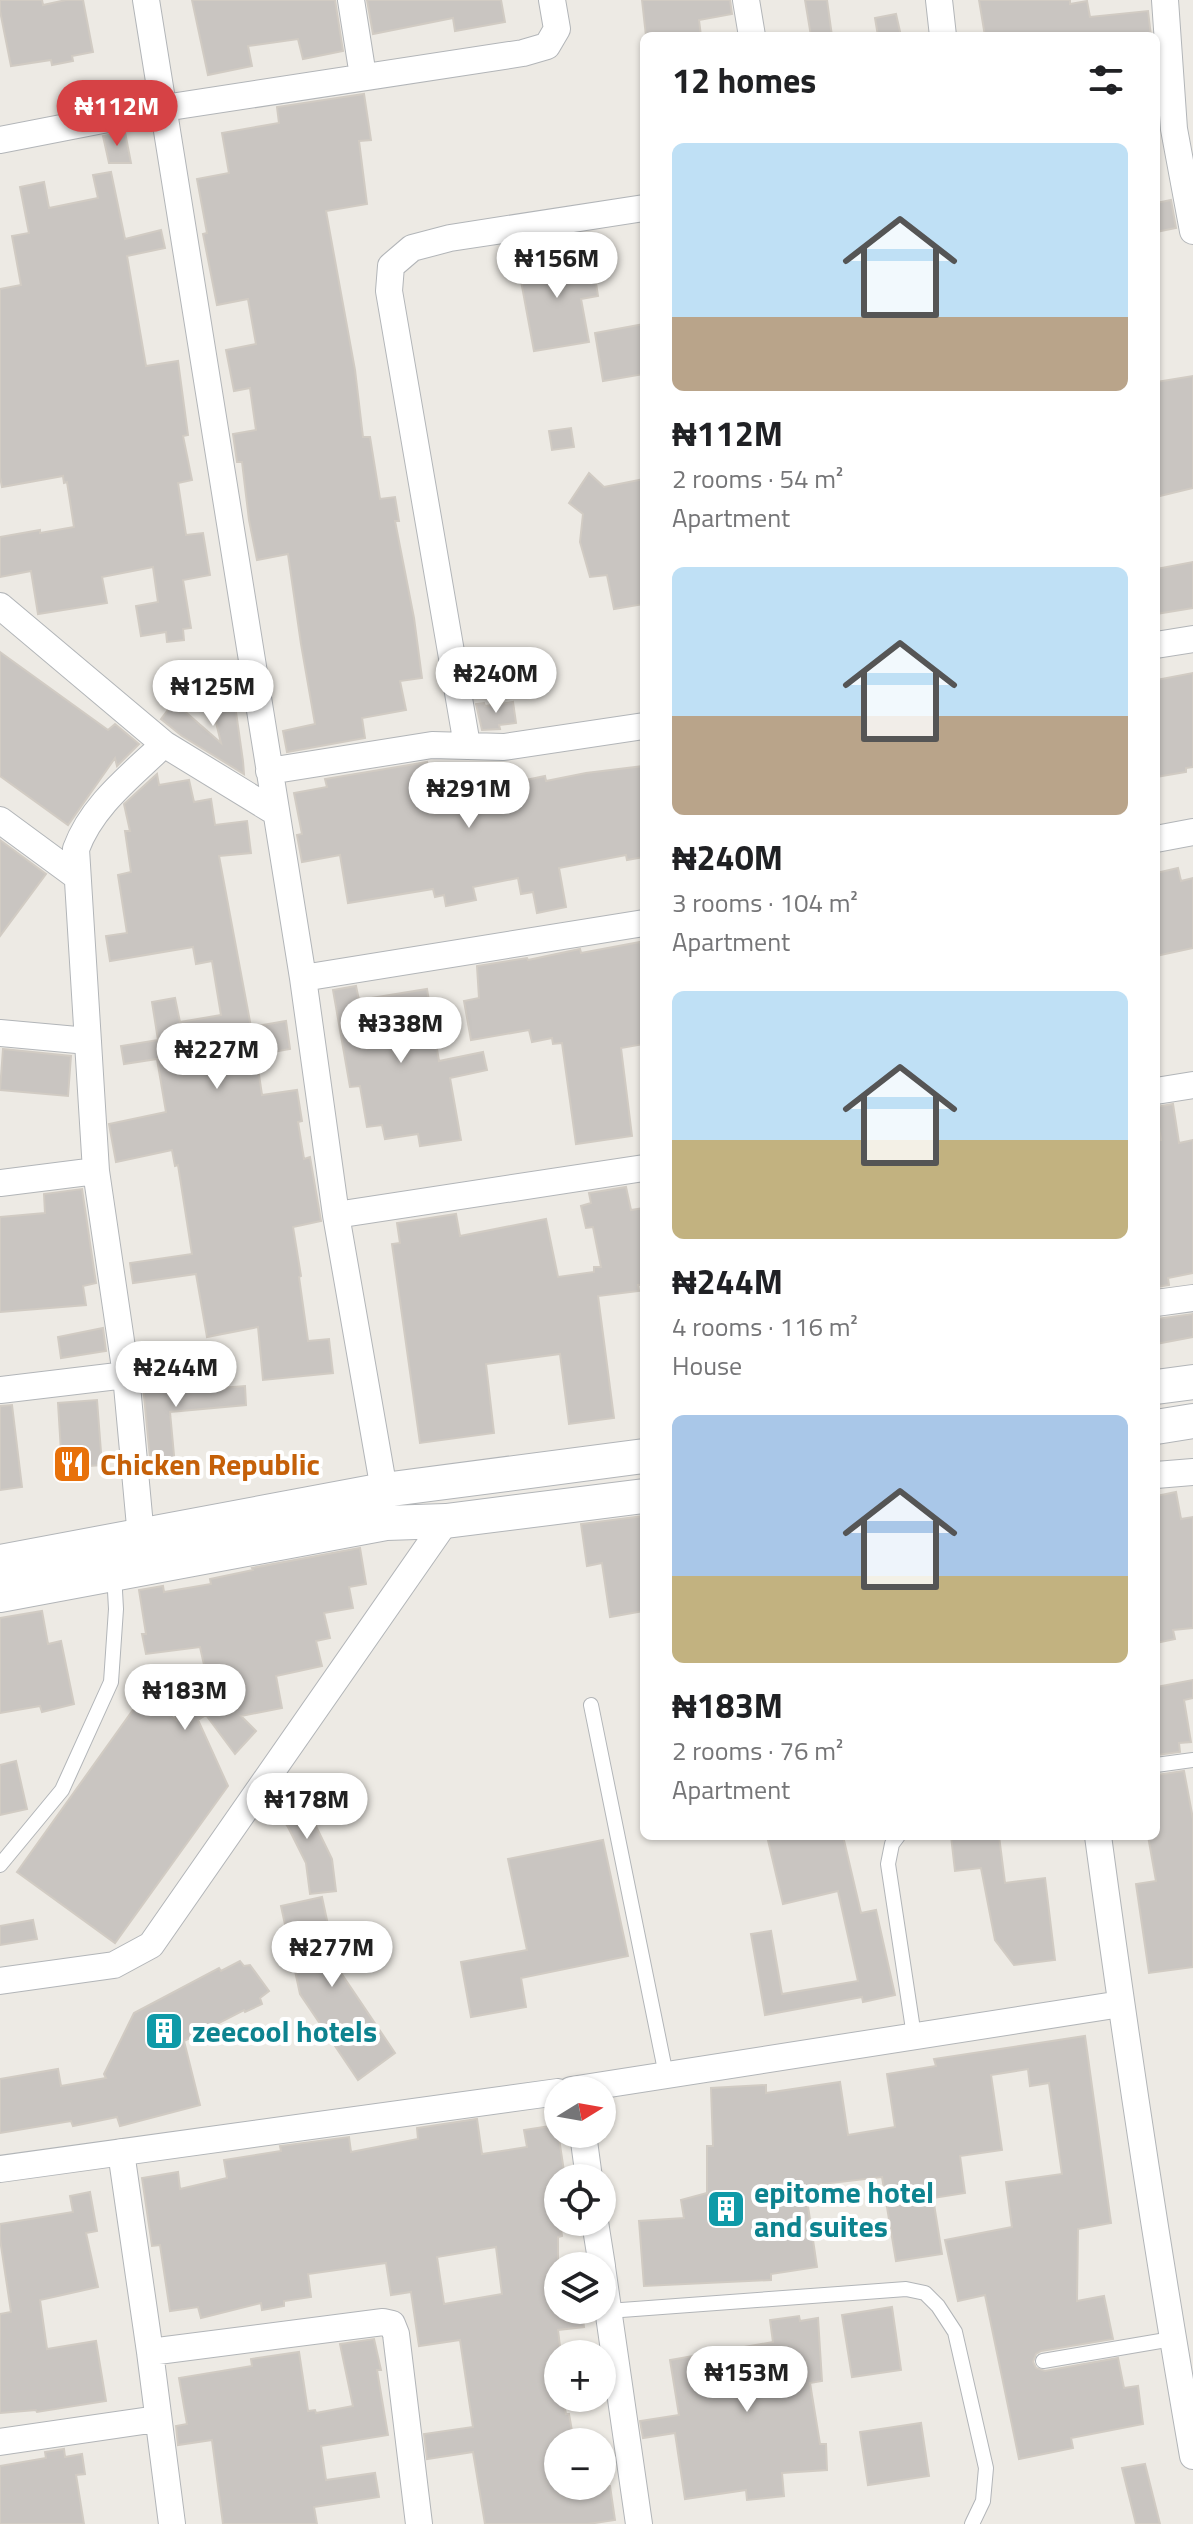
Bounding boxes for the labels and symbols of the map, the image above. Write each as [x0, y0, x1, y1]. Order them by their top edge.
pin: ₦112M [61, 80, 173, 148]
pin: ₦156M [501, 232, 613, 300]
pin: ₦240M [440, 647, 552, 715]
pin: ₦125M [157, 660, 269, 728]
pin: ₦291M [413, 762, 525, 830]
pin: ₦338M [345, 997, 457, 1065]
pin: ₦227M [161, 1023, 273, 1091]
pin: ₦244M [120, 1341, 232, 1409]
place label: Chicken Republic [100, 1441, 320, 1487]
restaurant icon: Chicken Republic [51, 1443, 93, 1485]
pin: ₦183M [129, 1664, 241, 1732]
pin: ₦178M [251, 1773, 363, 1841]
pin: ₦277M [276, 1921, 388, 1989]
place label: zeecool hotels [192, 2008, 377, 2054]
building icon: zeecool hotels [143, 2010, 185, 2052]
north arrow [544, 2076, 616, 2148]
place label: epitome hotel and suites [754, 2169, 934, 2249]
building icon: epitome hotel and suites [705, 2188, 747, 2230]
pin: ₦153M [691, 2346, 803, 2414]

